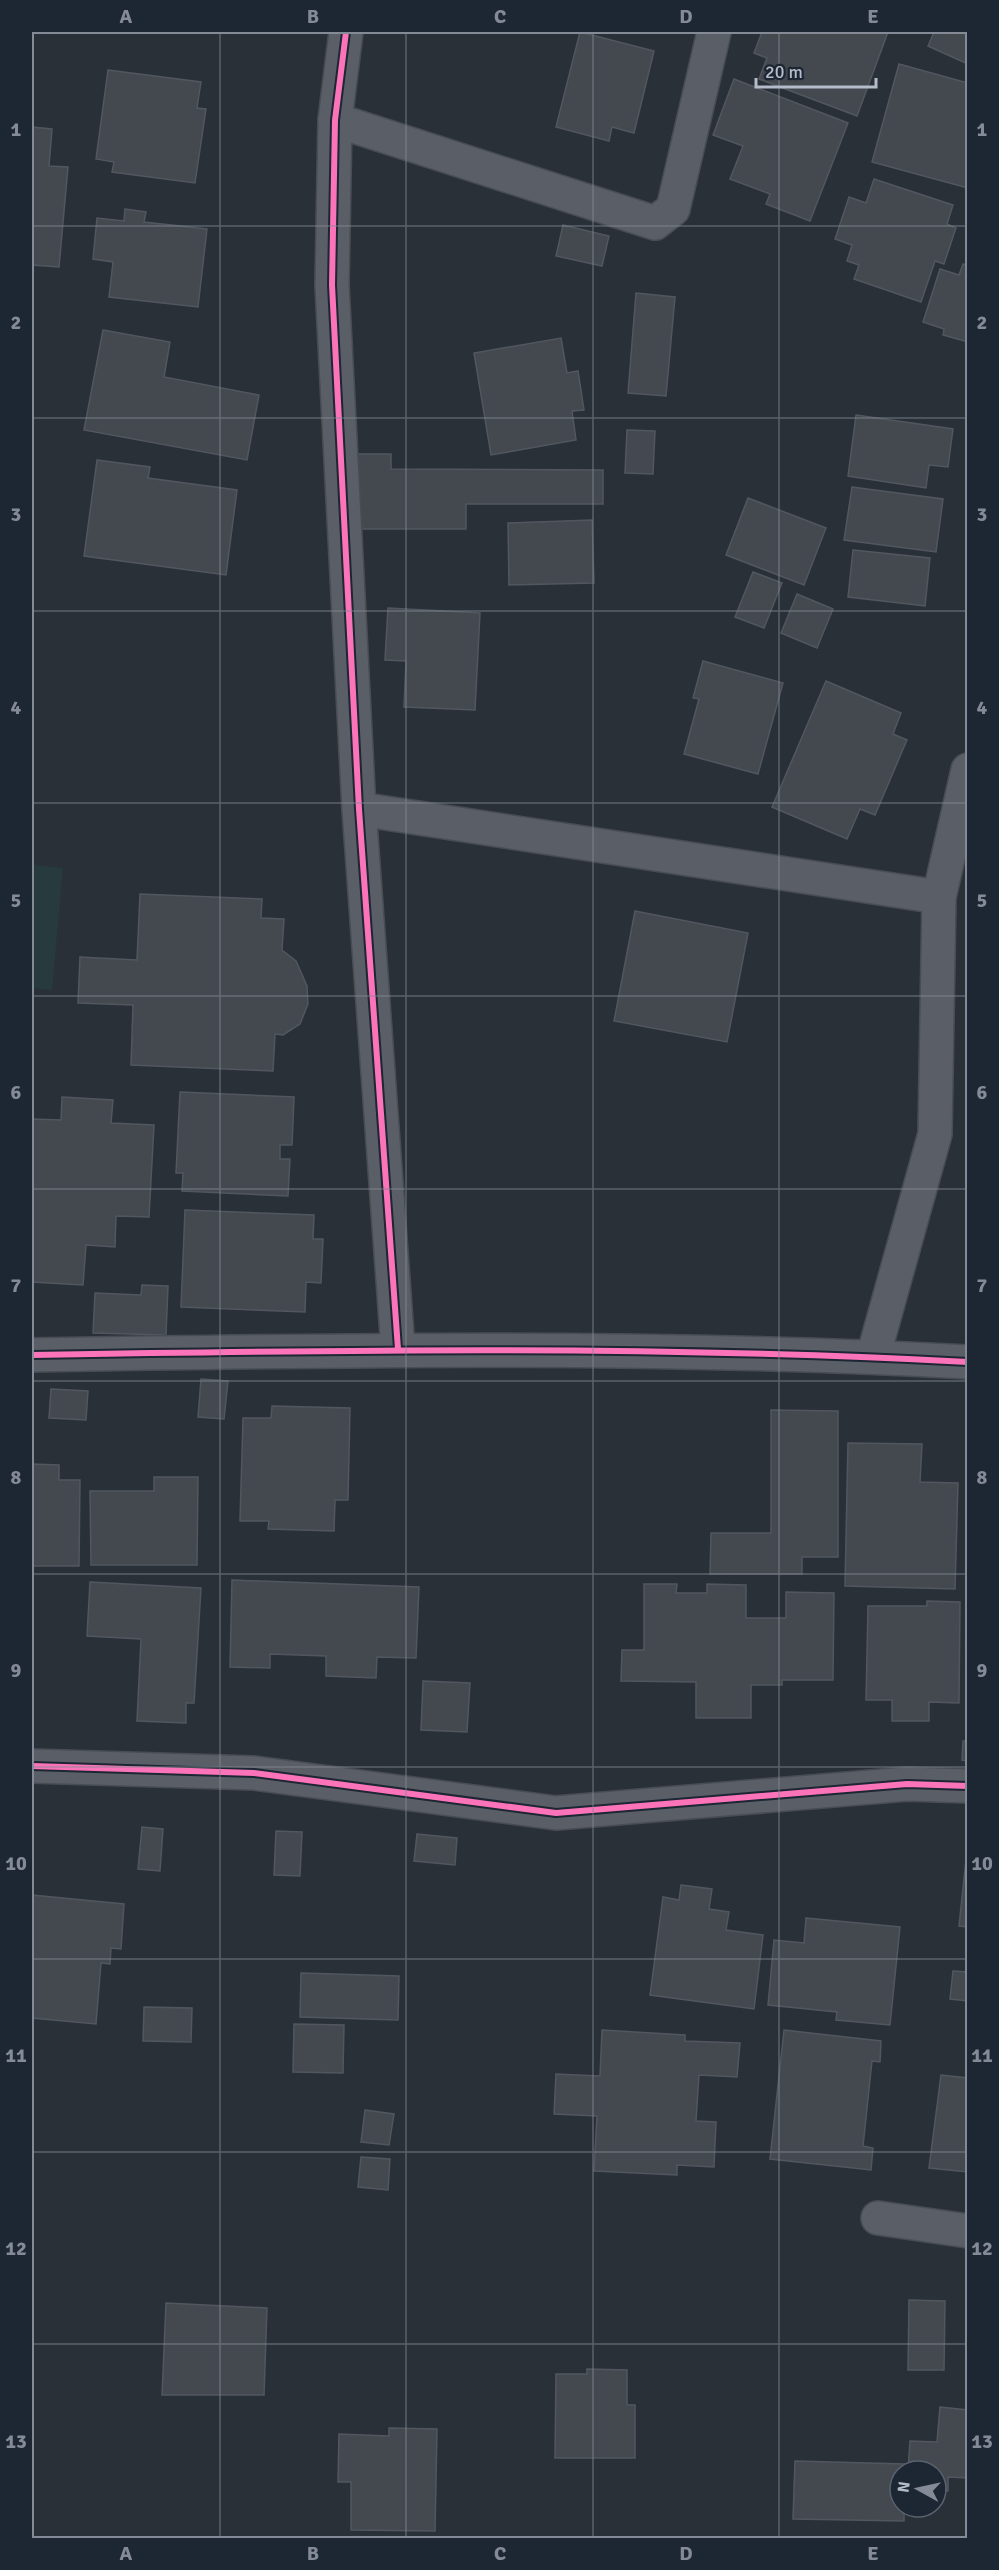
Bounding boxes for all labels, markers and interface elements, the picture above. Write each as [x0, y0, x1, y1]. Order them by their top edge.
text: A [120, 4, 133, 29]
text: B [307, 4, 319, 29]
text: C [494, 4, 506, 29]
text: D [679, 4, 693, 29]
text: E [867, 4, 879, 29]
scale bar [756, 51, 876, 89]
text: 20 m [765, 61, 803, 83]
text: 1 [11, 117, 22, 142]
text: 1 [977, 117, 988, 142]
text: 2 [11, 310, 21, 335]
text: 2 [977, 310, 987, 335]
text: 3 [11, 502, 21, 527]
text: 3 [977, 502, 987, 527]
text: 4 [11, 695, 22, 720]
text: 4 [977, 695, 988, 720]
text: 5 [11, 888, 21, 913]
text: 5 [977, 888, 987, 913]
text: 6 [11, 1080, 22, 1105]
text: 6 [977, 1080, 988, 1105]
text: 7 [11, 1273, 22, 1298]
text: 7 [977, 1273, 988, 1298]
text: 8 [11, 1465, 22, 1490]
text: 8 [977, 1465, 988, 1490]
text: 9 [11, 1658, 22, 1683]
text: 9 [977, 1658, 988, 1683]
text: 10 [5, 1851, 27, 1876]
text: 10 [971, 1851, 993, 1876]
text: 11 [5, 2043, 27, 2068]
text: 11 [971, 2043, 993, 2068]
text: 12 [5, 2236, 27, 2261]
text: 12 [971, 2236, 993, 2261]
text: 13 [5, 2429, 27, 2454]
text: 13 [971, 2429, 993, 2454]
north arrow [888, 2459, 948, 2519]
text: N [893, 2480, 915, 2494]
text: A [120, 2541, 133, 2566]
text: B [307, 2541, 319, 2566]
text: C [494, 2541, 506, 2566]
text: D [679, 2541, 693, 2566]
text: E [867, 2541, 879, 2566]

